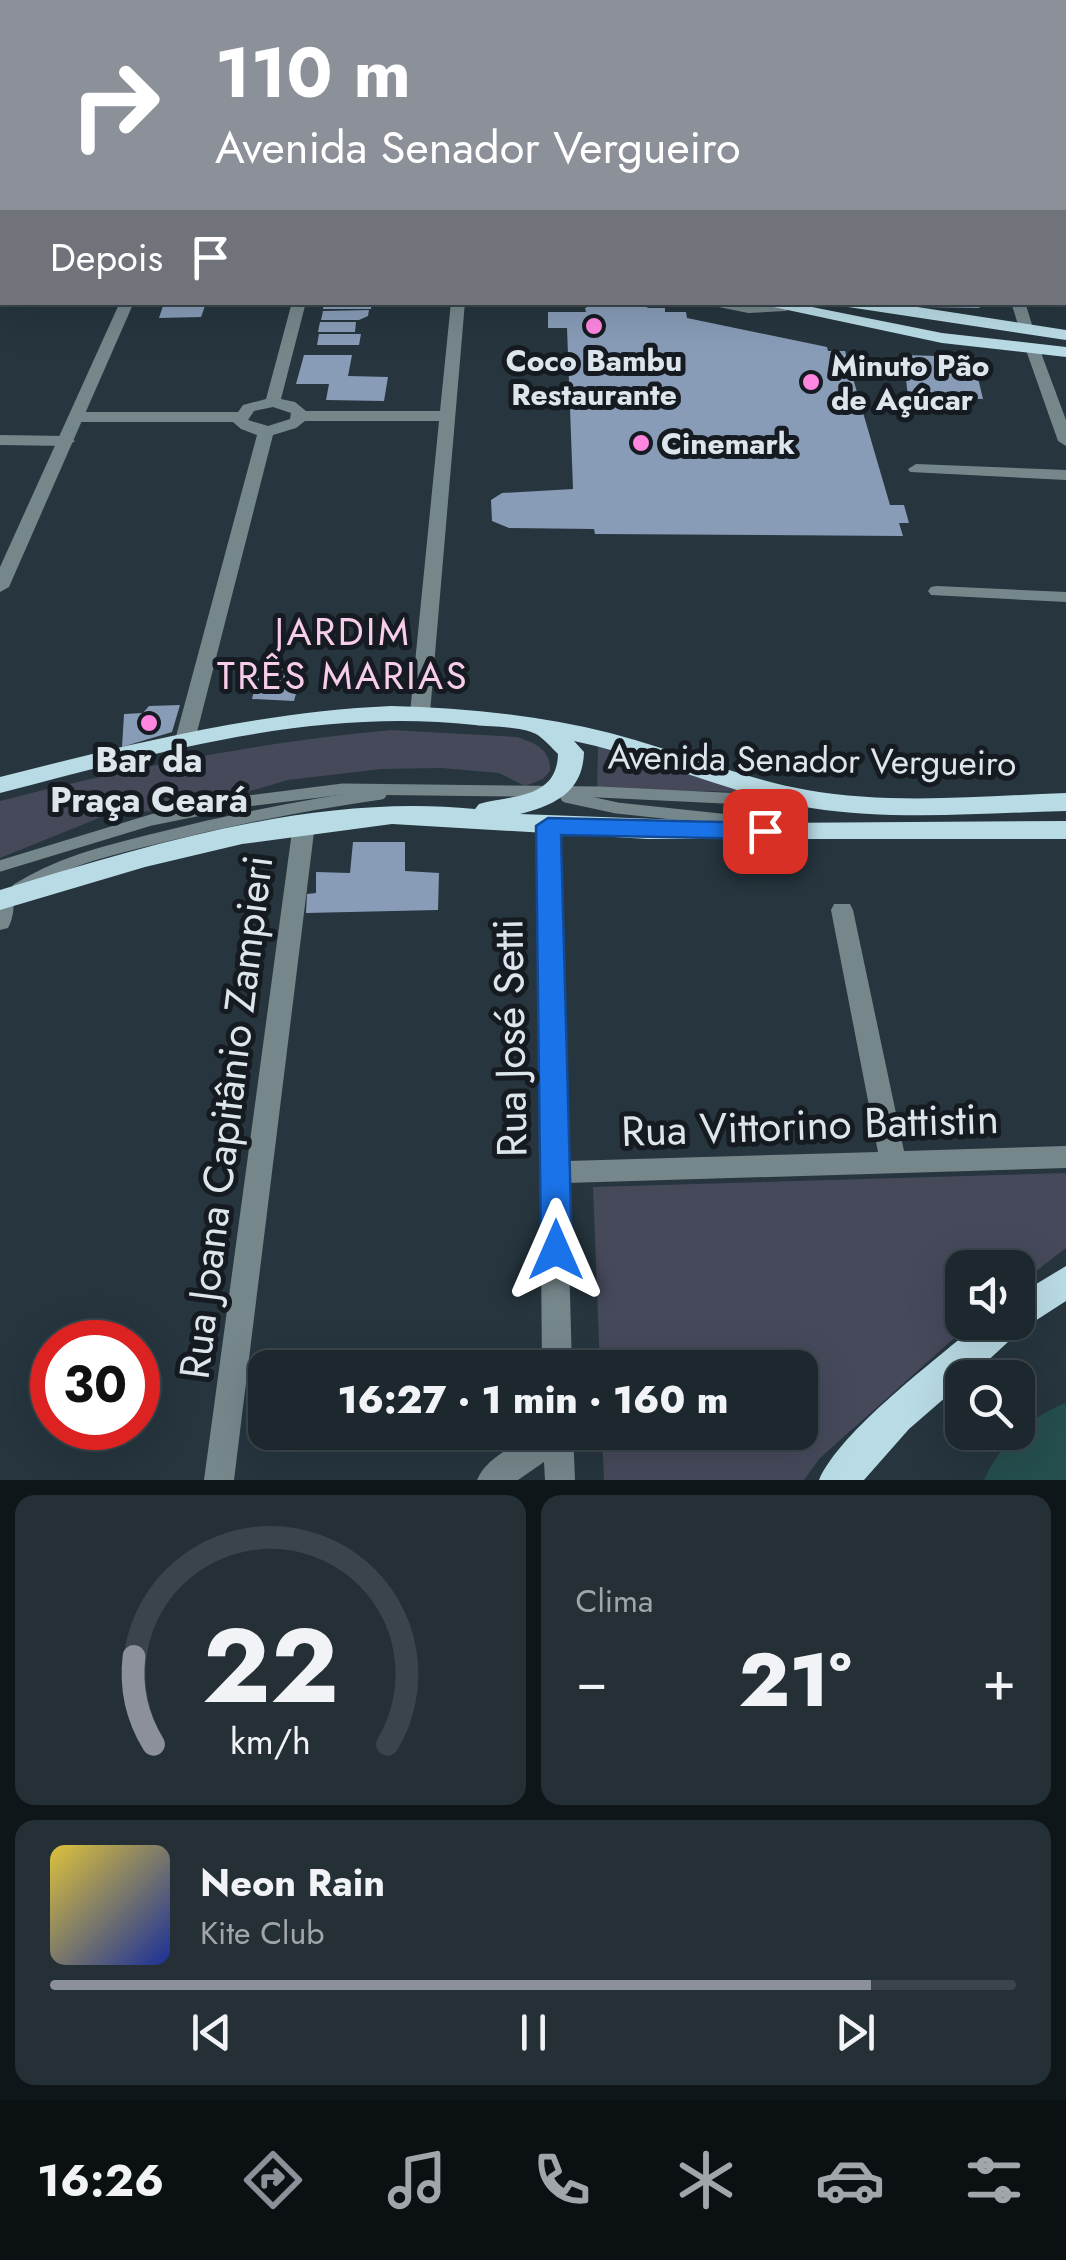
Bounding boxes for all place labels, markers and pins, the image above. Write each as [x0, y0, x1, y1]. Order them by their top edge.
marker: Coco Bambu Restaurante [583, 315, 605, 337]
place label: Coco Bambu Restaurante [506, 339, 682, 416]
place label: Minuto Pão de Açúcar [831, 344, 989, 421]
marker: Minuto Pão de Açúcar [800, 371, 822, 393]
place label: Cinemark [661, 422, 796, 465]
marker: Cinemark [630, 432, 652, 454]
marker: Bar da Praça Ceará [138, 712, 160, 734]
place label: Bar da Praça Ceará [50, 735, 248, 825]
pin [723, 789, 808, 874]

